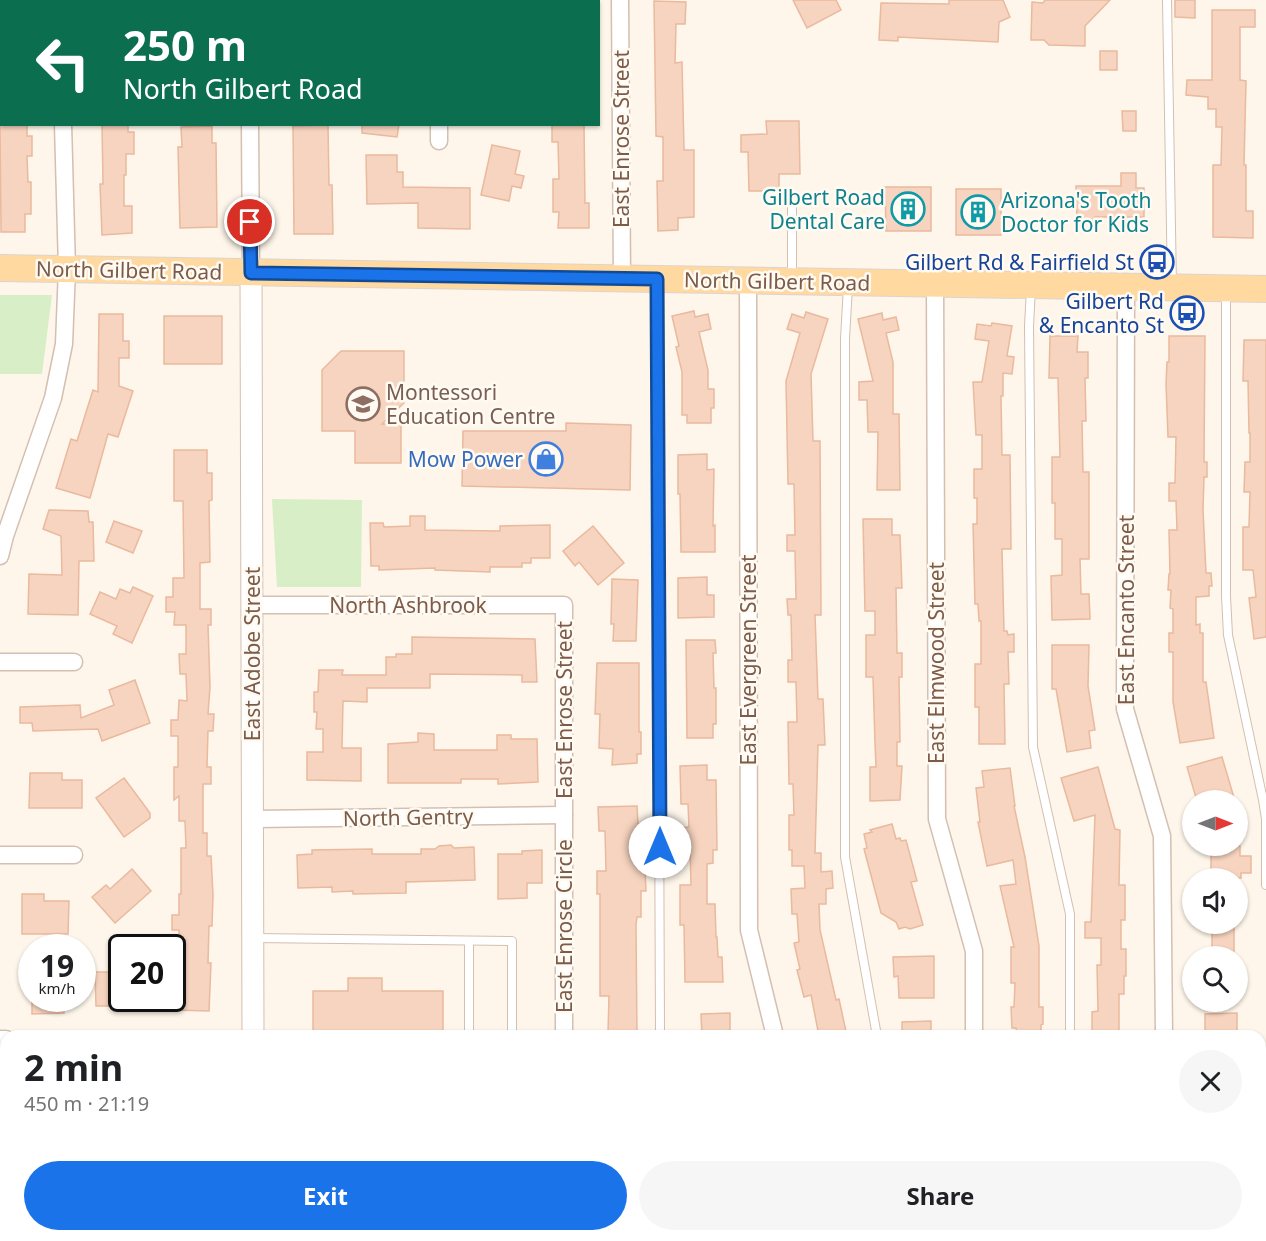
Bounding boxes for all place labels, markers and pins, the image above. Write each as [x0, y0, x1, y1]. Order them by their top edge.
place label: Gilbert Road Dental Care [762, 183, 885, 235]
place label: Arizona's Tooth Doctor for Kids [1001, 186, 1151, 238]
building icon: Gilbert Road Dental Care [890, 191, 926, 227]
building icon: Arizona's Tooth Doctor for Kids [960, 194, 996, 230]
pin [224, 196, 275, 247]
bus stop icon: Gilbert Rd & Fairfield St [1139, 244, 1175, 280]
place label: Gilbert Rd & Fairfield St [905, 248, 1134, 276]
place label: Gilbert Rd & Encanto St [1039, 287, 1164, 339]
bus stop icon: Gilbert Rd & Encanto St [1169, 295, 1205, 331]
place label: Montessori Education Centre [386, 378, 555, 430]
school or university icon: Montessori Education Centre [345, 386, 381, 422]
shop icon: Mow Power [528, 441, 564, 477]
place label: Mow Power [408, 445, 523, 473]

